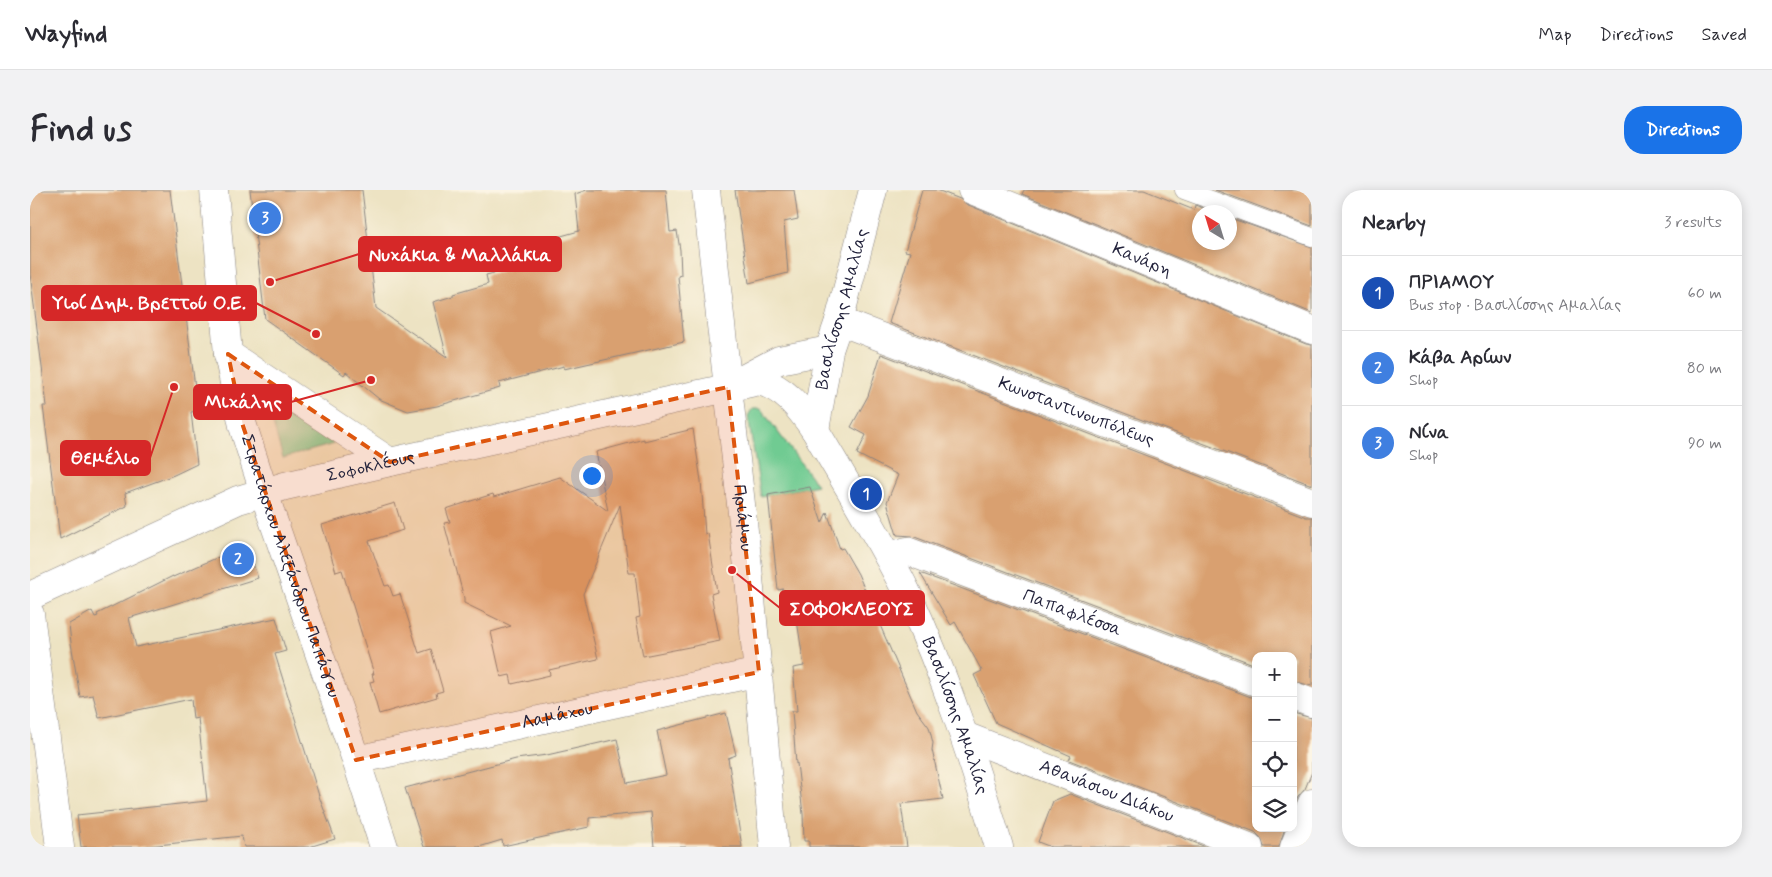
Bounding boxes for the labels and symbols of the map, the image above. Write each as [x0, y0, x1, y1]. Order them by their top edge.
pin: 3 [249, 199, 281, 237]
north arrow [1192, 205, 1237, 250]
street label: Βασιλίσσης Αμαλίας [810, 226, 874, 391]
callout: Νυχάκια & Μαλλάκια [359, 237, 561, 271]
street label: Κανάρη [1109, 237, 1176, 283]
text: Νυχάκια & Μαλλάκια [369, 243, 551, 268]
callout: Υιοί Δημ. Βρεττού Ο.Ε. [42, 286, 256, 320]
text: Υιοί Δημ. Βρεττού Ο.Ε. [52, 291, 246, 316]
street label: Κωνσταντινουπόλεως [995, 371, 1158, 453]
callout: Μιχάλης [194, 385, 291, 419]
text: Μιχάλης [204, 390, 282, 415]
street label: Στρατάρχου Αλεξάνδρου Παπάγου [234, 432, 346, 701]
callout: Θεμέλιο [61, 441, 150, 475]
street label: Σοφοκλέους [324, 445, 417, 488]
text: Θεμέλιο [71, 446, 140, 471]
your location [579, 463, 605, 489]
pin: 1 [850, 475, 882, 513]
street label: Πριάμου [727, 483, 758, 553]
pin: 2 [222, 540, 254, 578]
street label: Παπαφλέσσα [1019, 583, 1125, 642]
callout: ΣΟΦΟΚΛΕΟΥΣ [780, 591, 924, 625]
text: ΣΟΦΟΚΛΕΟΥΣ [790, 597, 914, 622]
street label: Βασιλίσσης Αμαλίας [916, 633, 994, 798]
street label: Λαμάχου [519, 697, 595, 736]
street label: Αθανάσιου Διάκου [1036, 754, 1177, 828]

